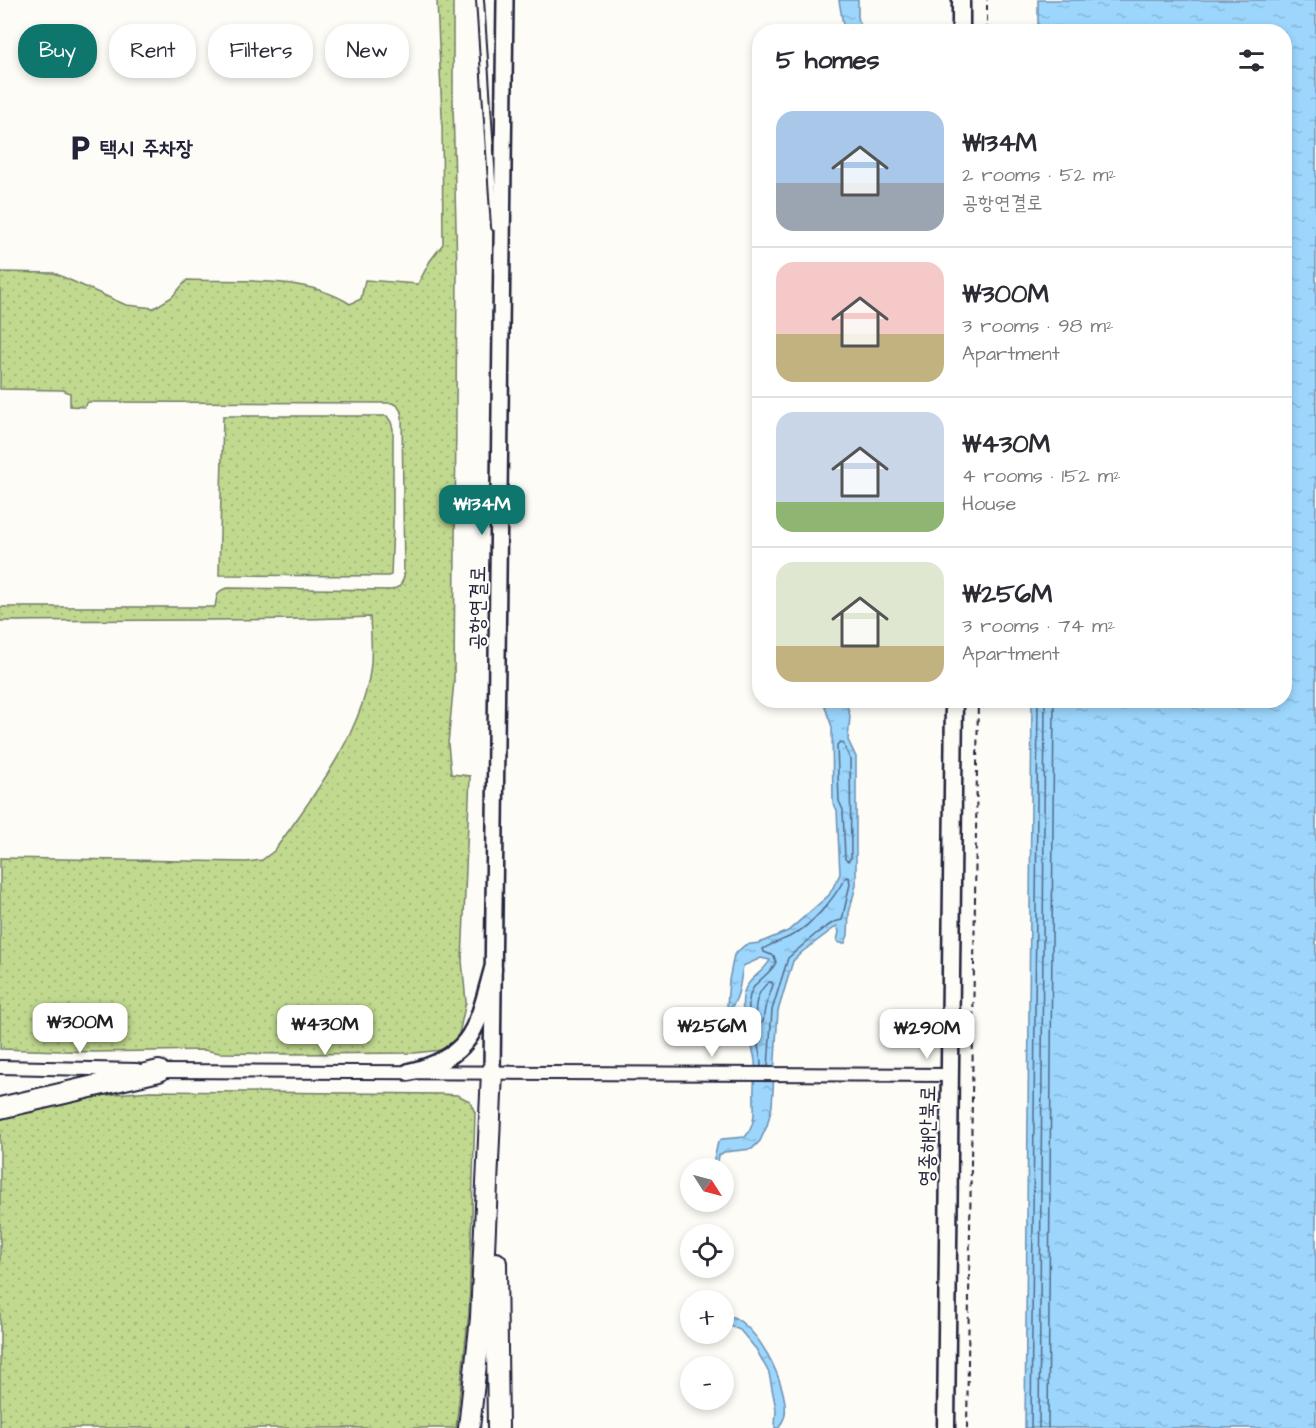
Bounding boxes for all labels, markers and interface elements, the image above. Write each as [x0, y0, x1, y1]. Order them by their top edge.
chip: Buy [18, 24, 97, 78]
chip: Rent [109, 24, 196, 78]
chip: Filters [208, 24, 313, 78]
chip: New [325, 24, 409, 78]
text: 5 homes [776, 42, 880, 78]
icon: filters [1235, 44, 1268, 77]
text: ₩134M [962, 125, 1037, 161]
parking icon: 택시 주차장 [65, 133, 95, 163]
place label: 택시 주차장 [100, 134, 193, 163]
icon: home [824, 135, 896, 207]
text: 2 rooms · 52 m² [962, 161, 1116, 189]
text: 공항연결로 [962, 189, 1042, 217]
text: ₩300M [962, 276, 1049, 312]
icon: home [824, 286, 896, 358]
text: 3 rooms · 98 m² [962, 312, 1114, 340]
text: Apartment [962, 340, 1060, 368]
text: ₩430M [962, 426, 1050, 462]
icon: home [824, 436, 896, 508]
text: 4 rooms · 152 m² [962, 462, 1121, 490]
pin: ₩134M [440, 485, 524, 536]
text: ₩134M [453, 490, 511, 518]
text: House [962, 490, 1016, 518]
street label: 공항연결로 [462, 566, 493, 651]
text: ₩256M [962, 576, 1052, 612]
icon: home [824, 586, 896, 658]
text: 3 rooms · 74 m² [962, 612, 1115, 640]
text: Apartment [962, 640, 1060, 668]
pin: ₩300M [38, 1003, 122, 1054]
pin: ₩430M [283, 1005, 367, 1056]
pin: ₩256M [670, 1007, 754, 1058]
text: ₩300M [47, 1008, 113, 1036]
pin: ₩290M [885, 1009, 969, 1060]
text: ₩430M [291, 1010, 359, 1038]
text: ₩256M [677, 1012, 747, 1040]
text: ₩290M [894, 1014, 960, 1042]
street label: 영종해안북로 [912, 1085, 943, 1187]
north arrow [680, 1158, 734, 1212]
map controls [680, 1158, 734, 1410]
button: locate [680, 1224, 734, 1278]
button: + [680, 1290, 734, 1344]
button: − [680, 1356, 734, 1410]

